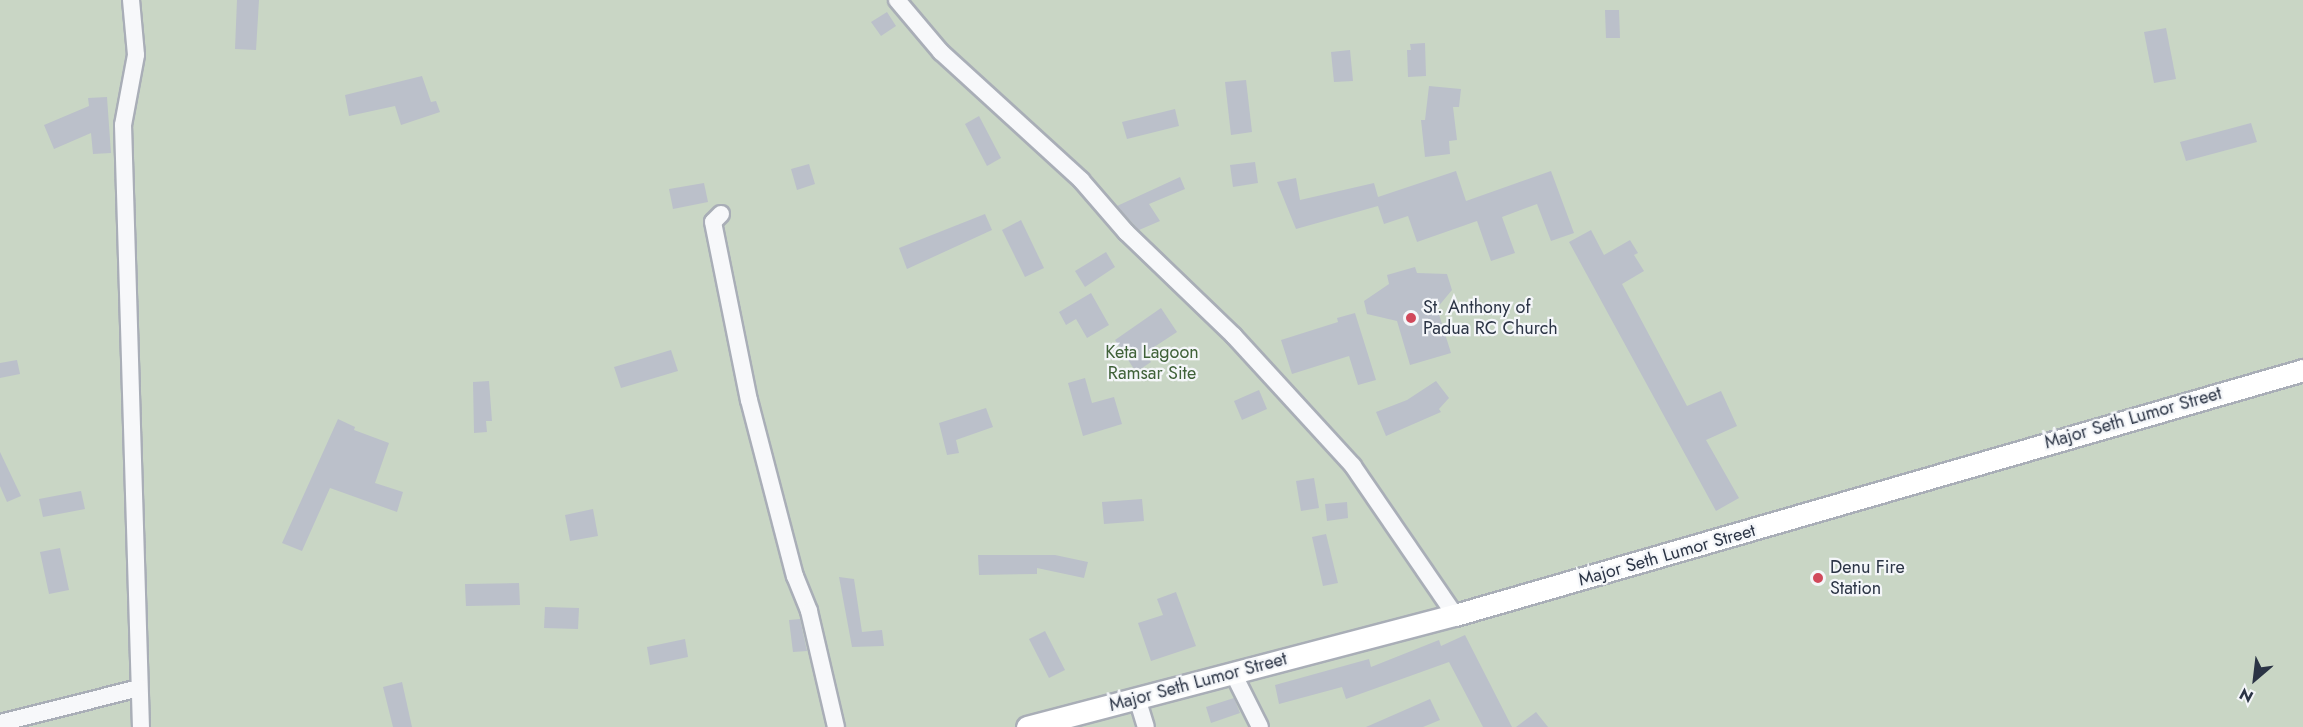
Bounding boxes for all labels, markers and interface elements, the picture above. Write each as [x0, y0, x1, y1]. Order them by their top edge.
place label: St. Anthony of Padua RC Church [1423, 297, 1558, 340]
marker: St. Anthony of Padua RC Church [1404, 311, 1418, 325]
park label: Keta Lagoon Ramsar Site [1105, 342, 1199, 385]
street label: Major Seth Lumor Street [2042, 382, 2224, 454]
street label: Major Seth Lumor Street [1576, 519, 1758, 591]
place label: Denu Fire Station [1830, 557, 1905, 600]
marker: Denu Fire Station [1811, 571, 1825, 585]
street label: Major Seth Lumor Street [1107, 648, 1289, 716]
north arrow [2225, 649, 2285, 709]
text: N [2235, 682, 2257, 708]

